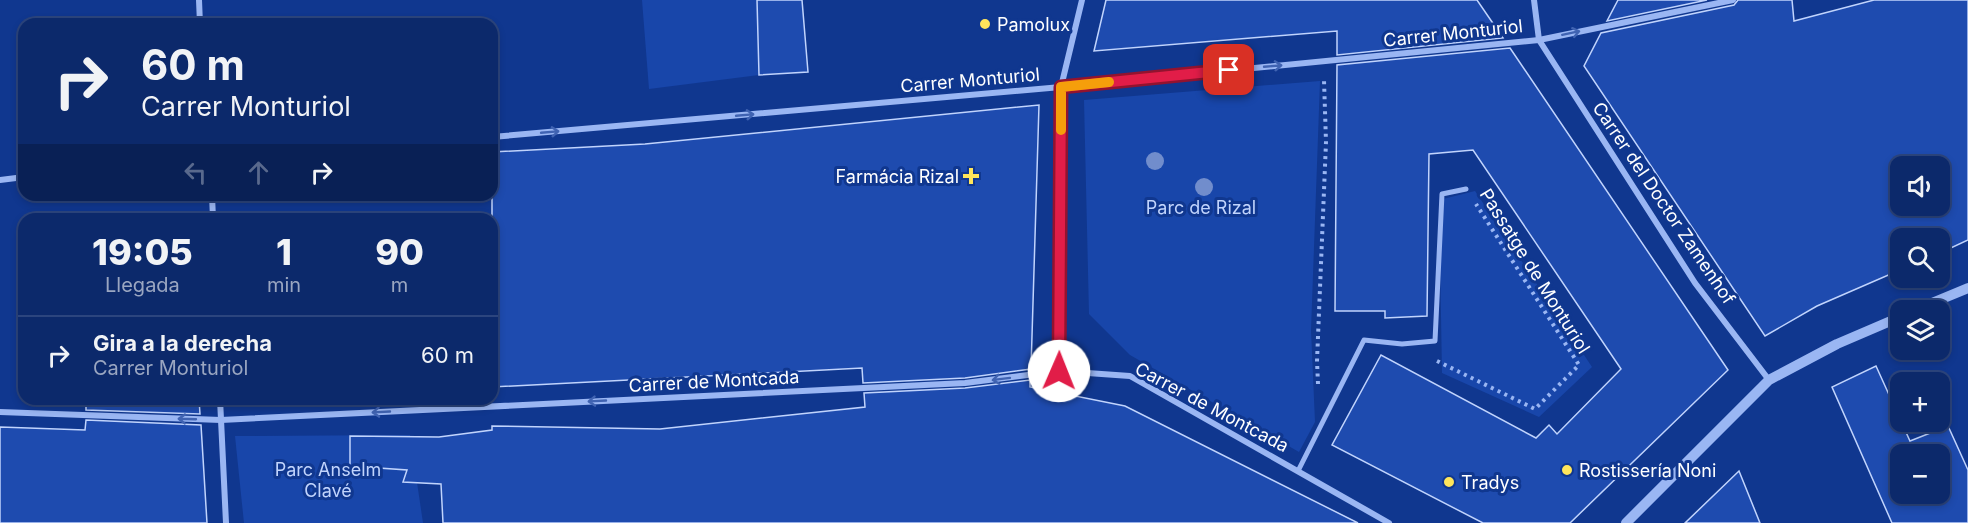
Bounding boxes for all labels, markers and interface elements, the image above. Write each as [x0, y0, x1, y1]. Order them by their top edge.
place label: Pamolux [997, 14, 1070, 35]
street label: Carrer Monturiol [1382, 15, 1524, 51]
marker: Pamolux [978, 17, 992, 31]
one-way arrow [1561, 27, 1581, 38]
text: 60 m [141, 39, 245, 90]
icon: right [42, 42, 120, 120]
pin [1203, 44, 1254, 95]
icon: arrive [1212, 53, 1245, 86]
one-way arrow [1263, 60, 1283, 71]
street label: Carrer Monturiol [899, 63, 1041, 97]
text: Carrer Monturiol [141, 90, 351, 123]
street label: Carrer del Doctor Zamenhof [1588, 98, 1740, 308]
one-way arrow [734, 109, 754, 120]
one-way arrow [540, 126, 560, 137]
icon: left [179, 156, 212, 189]
icon: ahead [242, 156, 275, 189]
icon: right [305, 156, 338, 189]
map controls [1890, 156, 1950, 504]
button: sound [1890, 156, 1950, 216]
place label: Farmácia Rizal [836, 166, 959, 187]
marker: Farmácia Rizal [964, 169, 978, 183]
street label: Passatge de Monturiol [1476, 185, 1594, 357]
park label: Parc de Rizal [1146, 197, 1256, 218]
button: search [1890, 228, 1950, 288]
text: 19:05 [92, 230, 193, 274]
text: 1 [276, 230, 292, 274]
text: 90 [375, 230, 424, 274]
text: Llegada [105, 273, 180, 297]
text: min [267, 273, 301, 297]
text: m [391, 273, 408, 297]
button: layers [1890, 300, 1950, 360]
text: Gira a la derecha [93, 330, 272, 356]
icon: right [42, 339, 75, 372]
position arrow [1027, 339, 1091, 403]
text: 60 m [421, 342, 474, 368]
text: Carrer Monturiol [93, 356, 248, 380]
street label: Carrer de Montcada [1132, 358, 1292, 456]
street label: Carrer de Montcada [628, 366, 800, 396]
button: + [1890, 372, 1950, 432]
one-way arrow [992, 373, 1012, 384]
one-way arrow [588, 396, 608, 407]
one-way arrow [372, 406, 392, 417]
one-way arrow [177, 413, 197, 424]
button: − [1890, 444, 1950, 504]
park label: Parc Anselm Clavé [275, 459, 381, 501]
place label: Rostissería Noni [1579, 460, 1716, 481]
marker: Rostissería Noni [1560, 463, 1574, 477]
place label: Tradys [1461, 472, 1519, 493]
marker: Tradys [1442, 475, 1456, 489]

